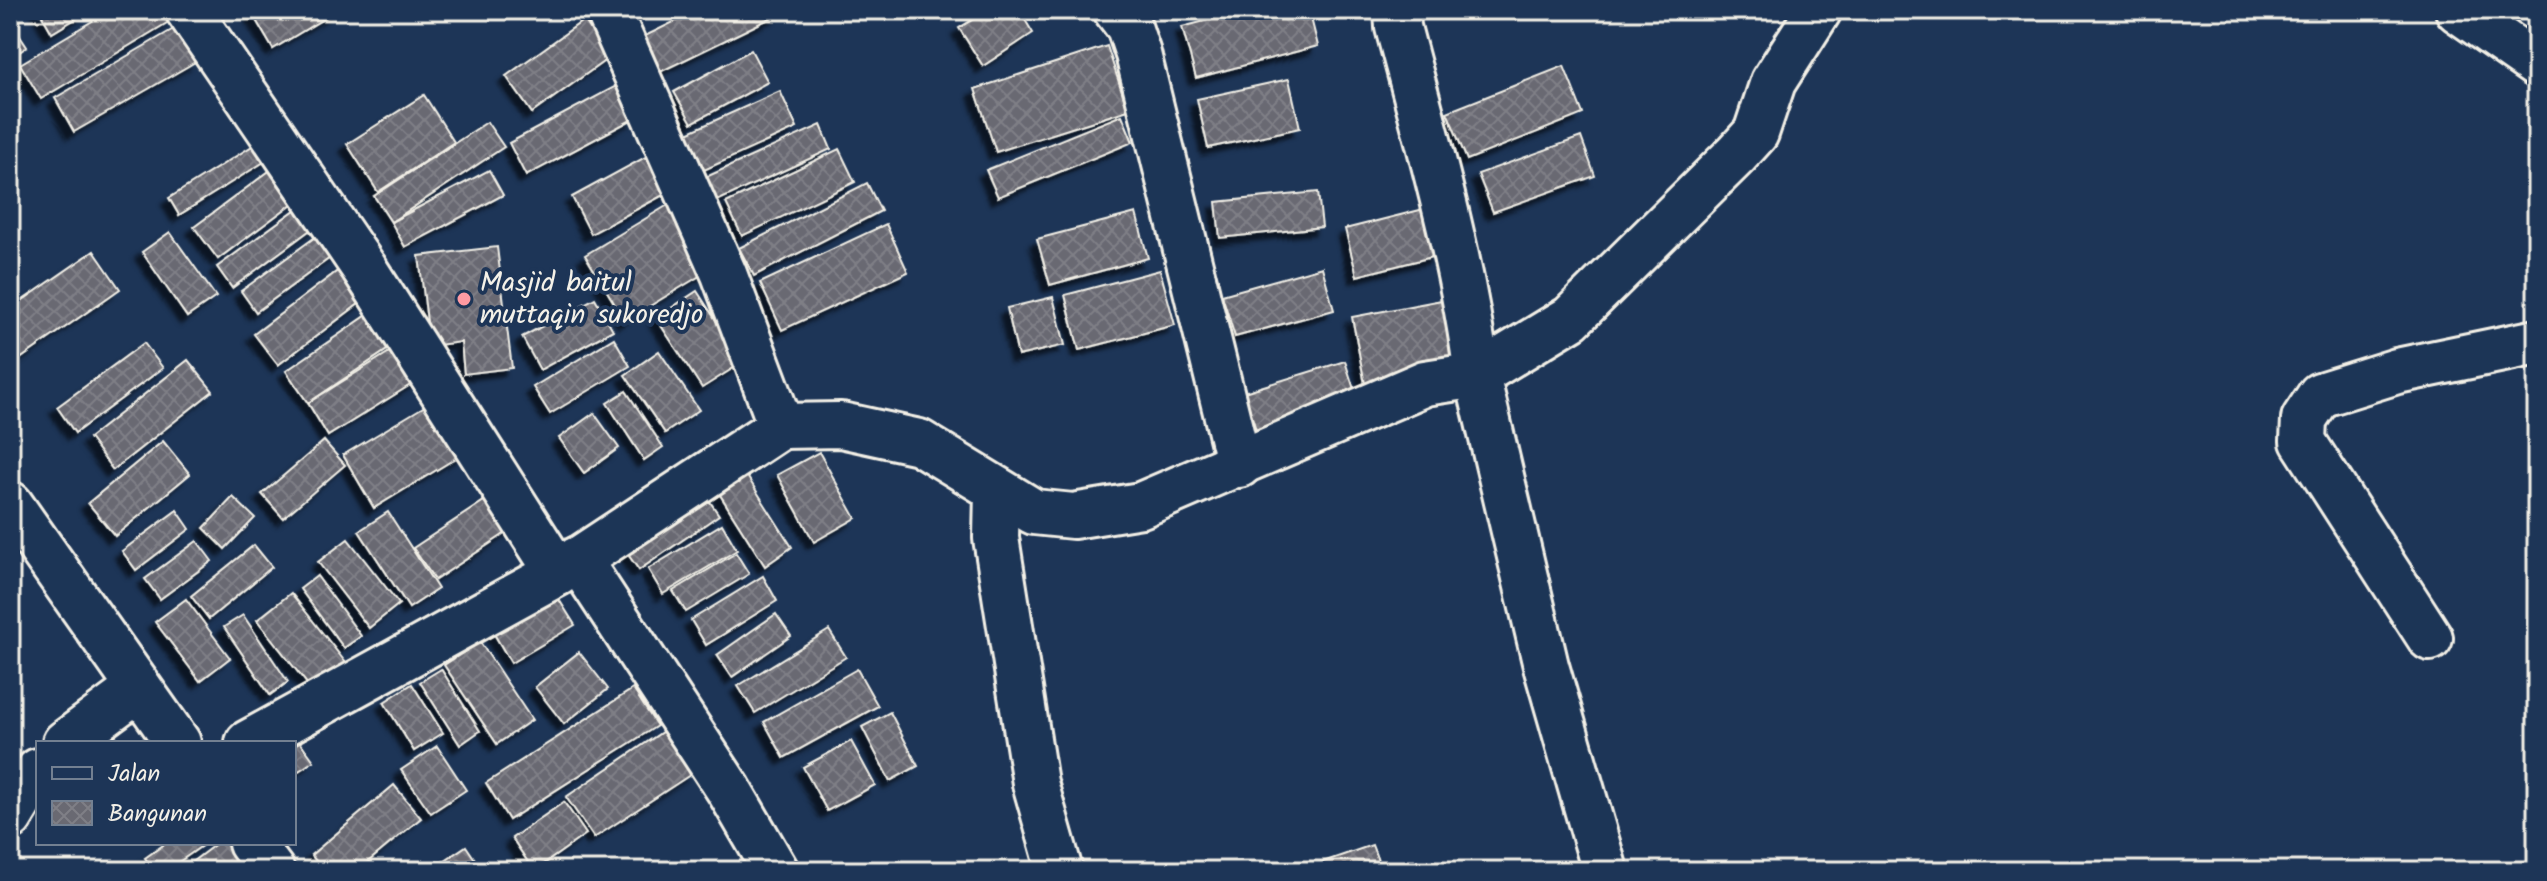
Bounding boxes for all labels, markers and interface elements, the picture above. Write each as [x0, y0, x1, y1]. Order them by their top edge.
place label: Masjid baitul muttaqin sukoredjo [480, 261, 704, 338]
marker: Masjid baitul muttaqin sukoredjo [455, 290, 473, 308]
legend [36, 741, 296, 845]
text: Jalan [108, 755, 160, 794]
text: Bangunan [108, 795, 207, 834]

